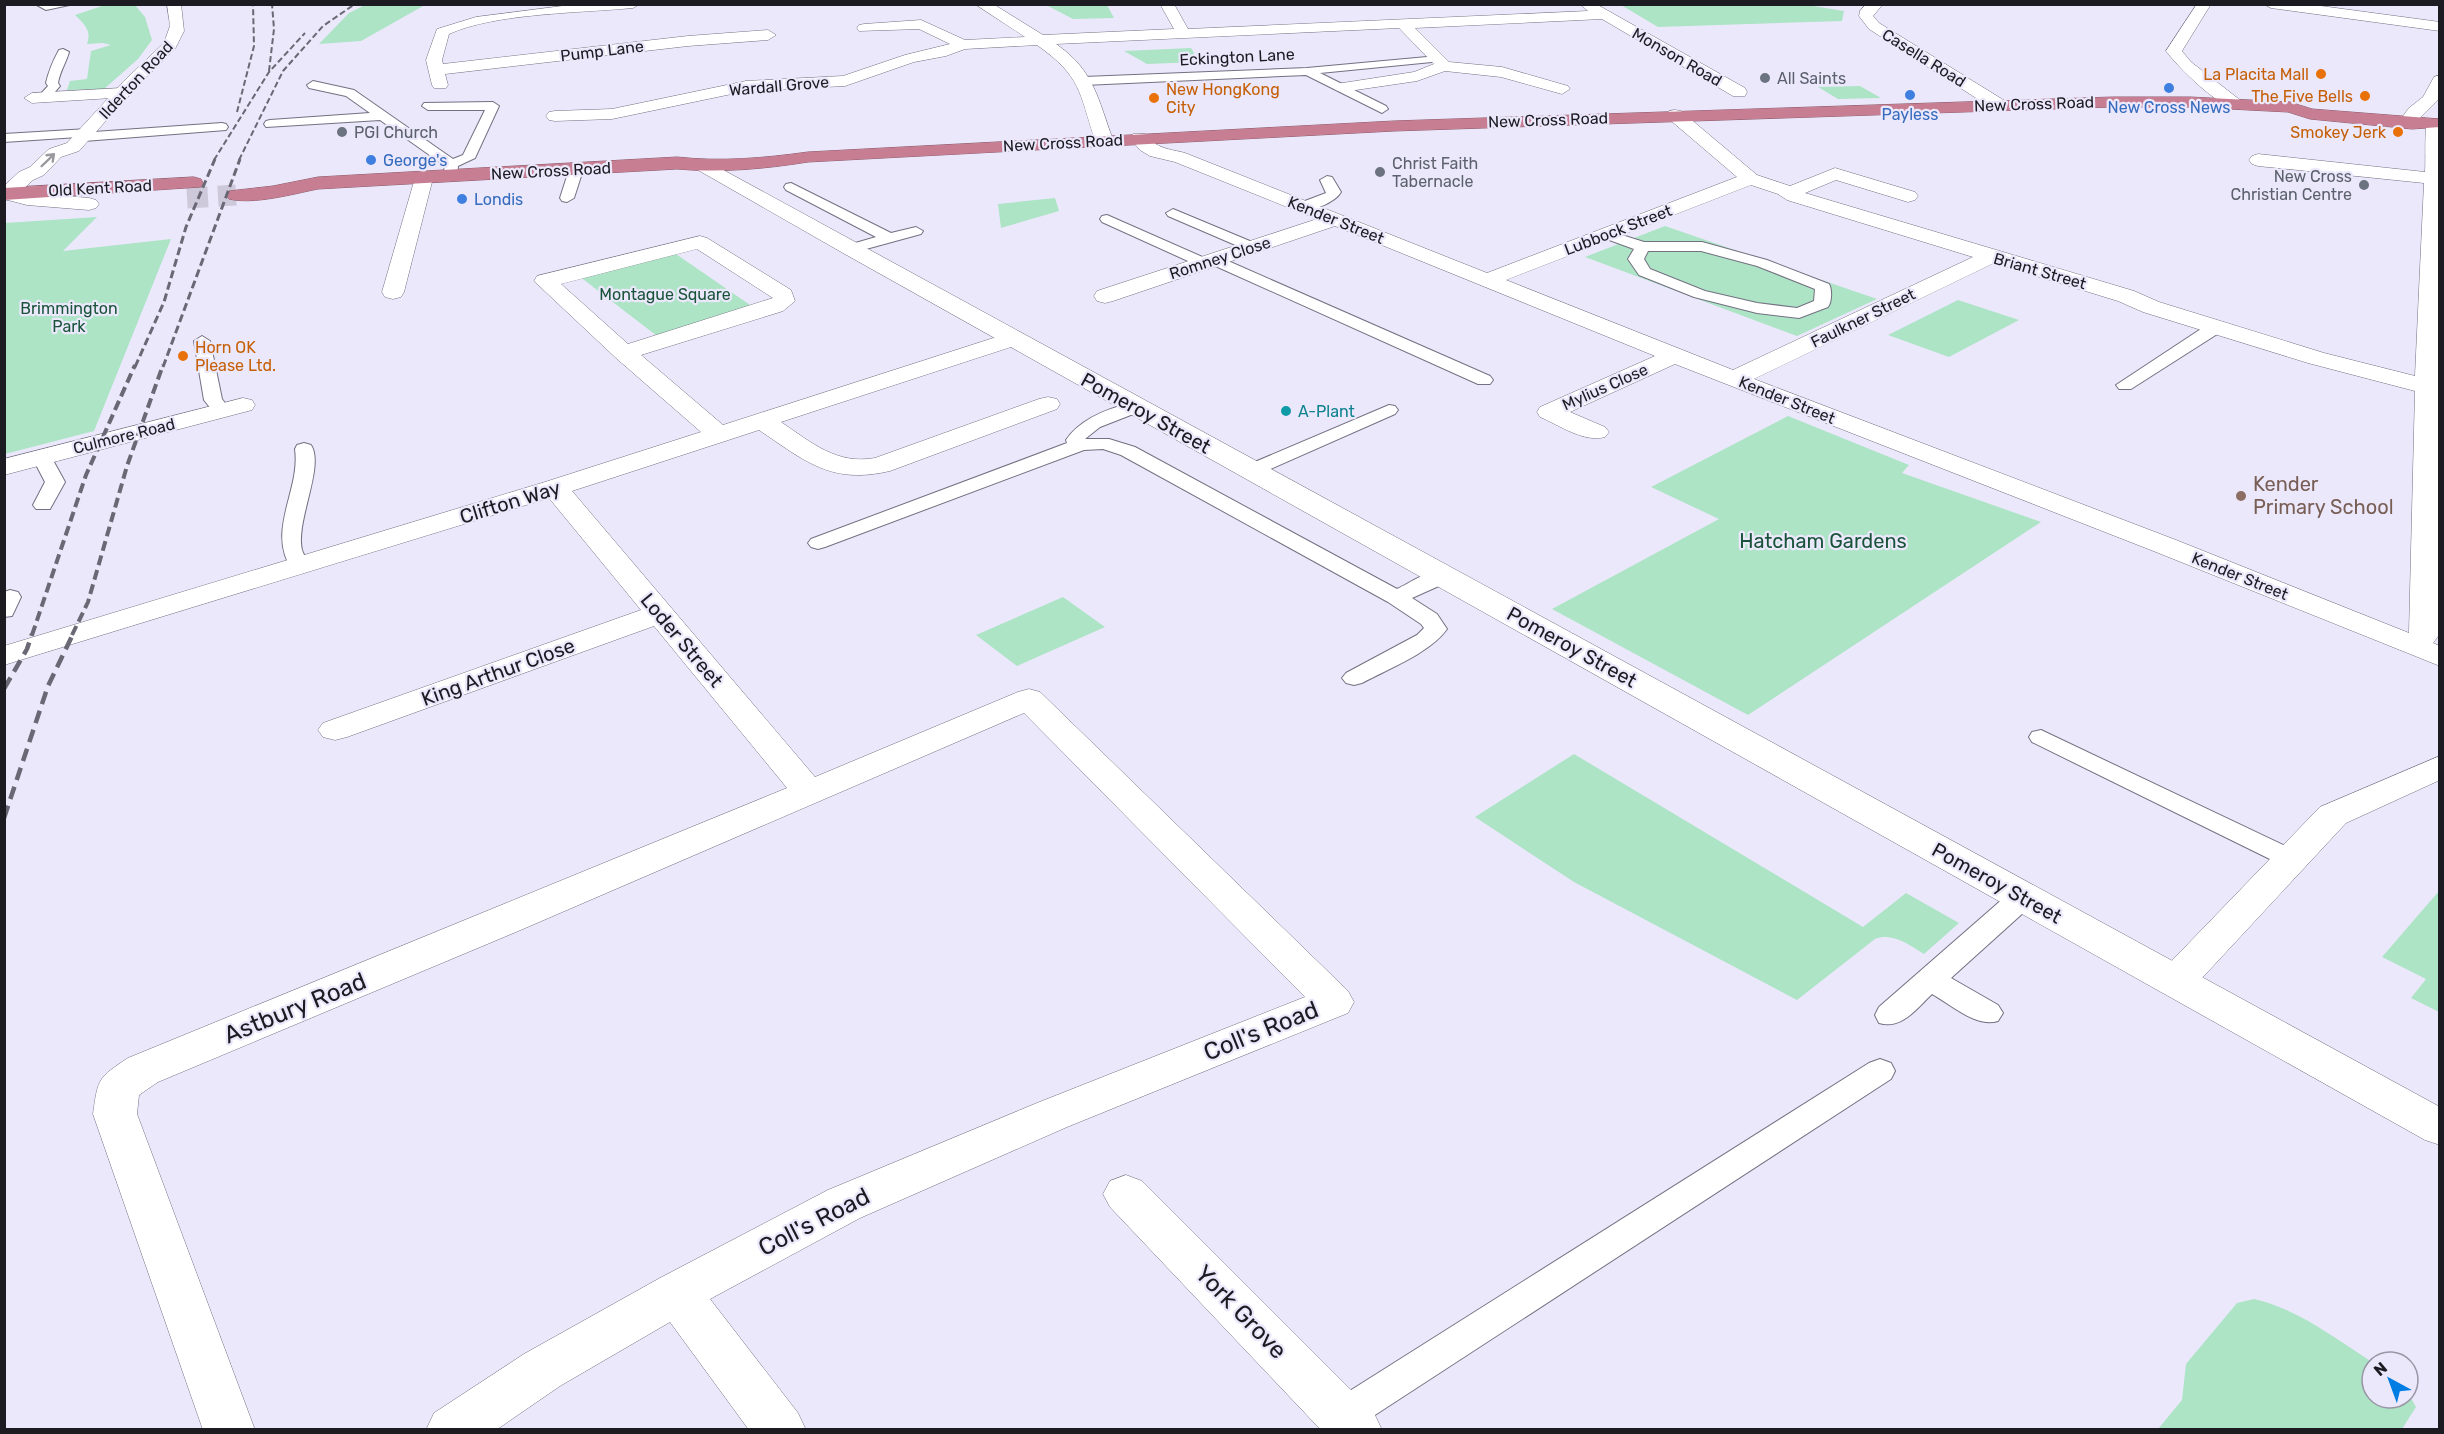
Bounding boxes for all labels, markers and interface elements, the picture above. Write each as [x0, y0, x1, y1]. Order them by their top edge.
street label: Monson Road [1629, 24, 1725, 90]
street label: Casella Road [1879, 25, 1969, 91]
street label: Pump Lane [559, 36, 645, 66]
street label: Ilderton Road [95, 37, 177, 123]
street label: Eckington Lane [1179, 44, 1295, 70]
place label: La Placita Mall [2203, 65, 2309, 84]
marker: La Placita Mall [2314, 67, 2328, 81]
place label: All Saints [1777, 69, 1846, 88]
marker: All Saints [1758, 71, 1772, 85]
street label: Wardall Grove [728, 72, 830, 100]
place label: New HongKong City [1166, 80, 1280, 117]
marker: New Cross News [2162, 81, 2176, 95]
place label: The Five Bells [2251, 87, 2353, 106]
marker: Payless [1903, 88, 1917, 102]
marker: The Five Bells [2358, 89, 2372, 103]
marker: New HongKong City [1147, 91, 1161, 105]
street label: New Cross Road [1974, 92, 2094, 116]
place label: New Cross News [2108, 98, 2230, 117]
place label: Payless [1882, 105, 1938, 124]
street label: New Cross Road [1488, 108, 1608, 132]
place label: PGI Church [354, 123, 438, 142]
place label: Smokey Jerk [2290, 123, 2387, 142]
marker: PGI Church [335, 125, 349, 139]
marker: Smokey Jerk [2391, 125, 2405, 139]
street label: New Cross Road [1002, 130, 1124, 156]
place label: George's [383, 151, 447, 170]
one-way arrow [41, 152, 56, 167]
marker: George's [364, 153, 378, 167]
place label: Christ Faith Tabernacle [1392, 154, 1478, 191]
street label: New Cross Road [490, 158, 612, 184]
marker: Christ Faith Tabernacle [1373, 165, 1387, 179]
place label: New Cross Christian Centre [2231, 167, 2352, 204]
street label: Old Kent Road [48, 176, 152, 200]
marker: New Cross Christian Centre [2357, 178, 2371, 192]
place label: Londis [474, 190, 523, 209]
marker: Londis [455, 192, 469, 206]
street label: Kender Street [1285, 192, 1387, 248]
street label: Lubbock Street [1562, 201, 1674, 259]
street label: Romney Close [1167, 233, 1273, 283]
street label: Briant Street [1991, 249, 2089, 293]
street label: Faulkner Street [1808, 284, 1918, 352]
park label: Montague Square [599, 285, 731, 304]
park label: Brimmington Park [20, 299, 118, 336]
place label: Horn OK Please Ltd. [195, 338, 276, 375]
marker: Horn OK Please Ltd. [176, 349, 190, 363]
street label: Mylius Close [1559, 360, 1651, 414]
street label: Pomeroy Street [1077, 367, 1215, 459]
street label: Kender Street [1736, 372, 1838, 428]
place label: A-Plant [1298, 402, 1355, 421]
marker: A-Plant [1279, 404, 1293, 418]
street label: Culmore Road [71, 414, 177, 458]
place label: Kender Primary School [2253, 472, 2394, 519]
street label: Clifton Way [457, 475, 563, 529]
marker: Kender Primary School [2234, 489, 2248, 503]
park label: Hatcham Gardens [1739, 529, 1907, 553]
street label: Kender Street [2189, 548, 2291, 604]
street label: Loder Street [636, 588, 728, 692]
street label: Pomeroy Street [1503, 601, 1641, 693]
street label: King Arthur Close [418, 633, 578, 711]
street label: Pomeroy Street [1928, 837, 2066, 929]
street label: Astbury Road [220, 967, 370, 1049]
street label: Coll's Road [1200, 995, 1322, 1067]
street label: Coll's Road [754, 1182, 874, 1262]
street label: York Grove [1189, 1259, 1293, 1365]
north arrow [2360, 1350, 2420, 1410]
text: N [2370, 1358, 2391, 1380]

